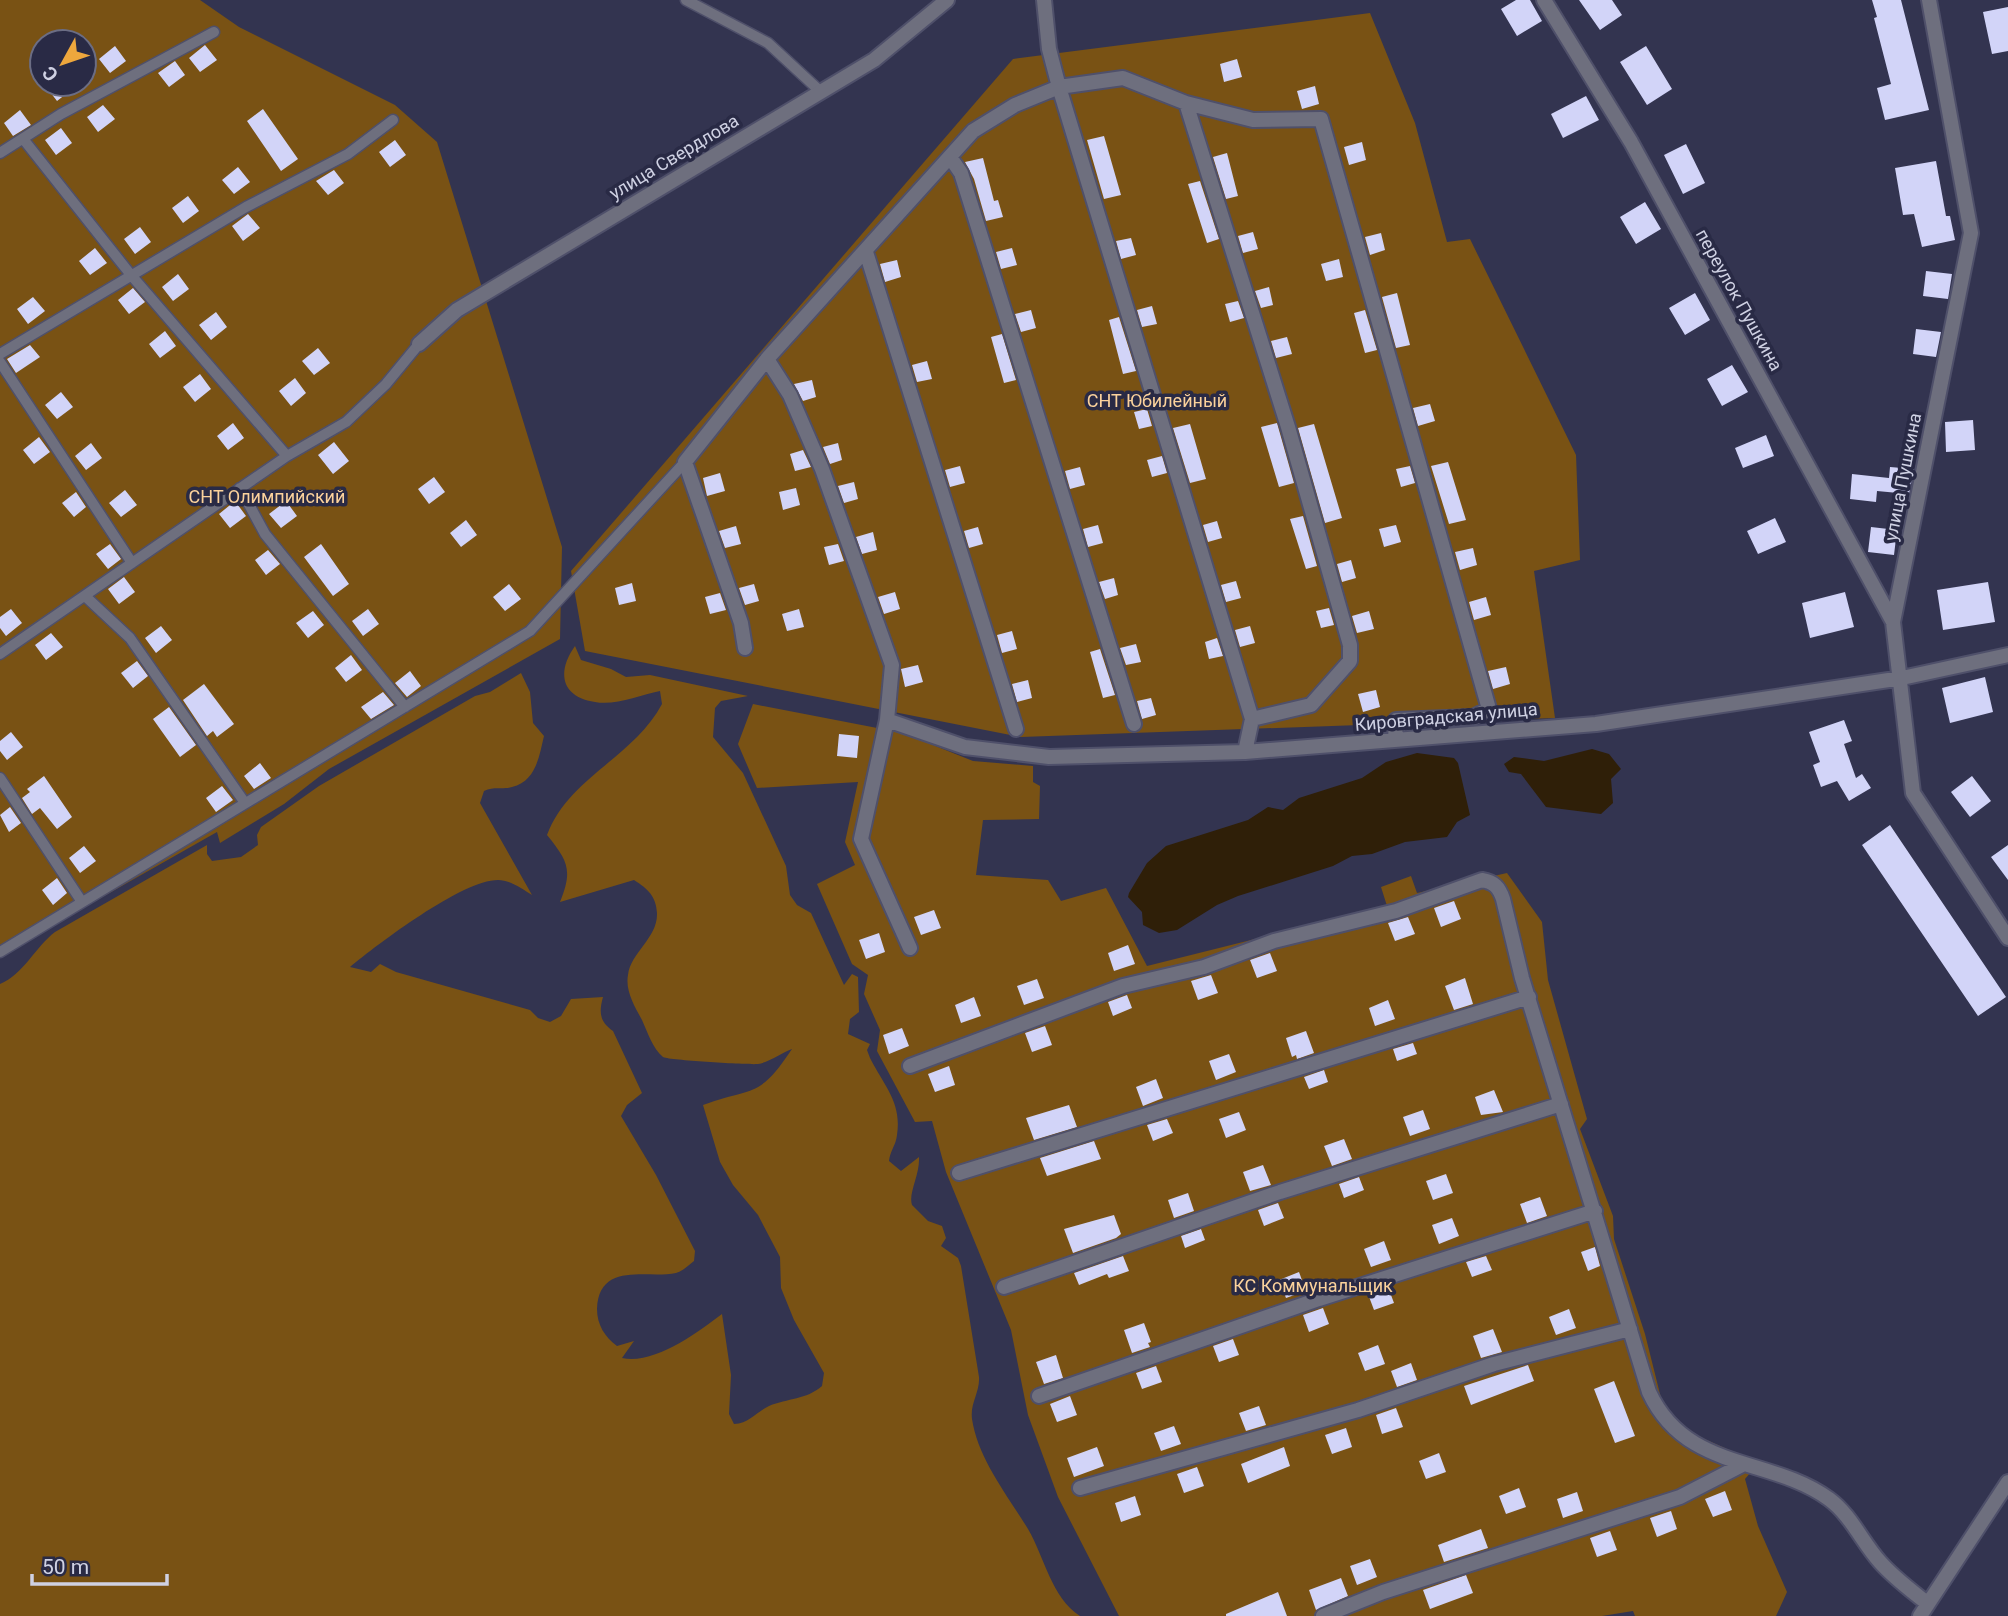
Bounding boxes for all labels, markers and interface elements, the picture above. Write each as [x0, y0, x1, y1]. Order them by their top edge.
north arrow [28, 28, 98, 98]
text: С [38, 61, 63, 86]
street label: улица Свердлова [605, 110, 742, 203]
street label: переулок Пушкина [1692, 225, 1787, 374]
park label: СНТ Юбилейный [1087, 390, 1227, 411]
street label: улица Пушкина [1880, 411, 1925, 543]
park label: СНТ Олимпийский [189, 486, 345, 507]
street label: Кировградская улица [1354, 698, 1538, 735]
park label: КС Коммунальщик [1233, 1275, 1393, 1296]
scale bar [32, 1542, 166, 1586]
text: 50 m [42, 1555, 89, 1579]

